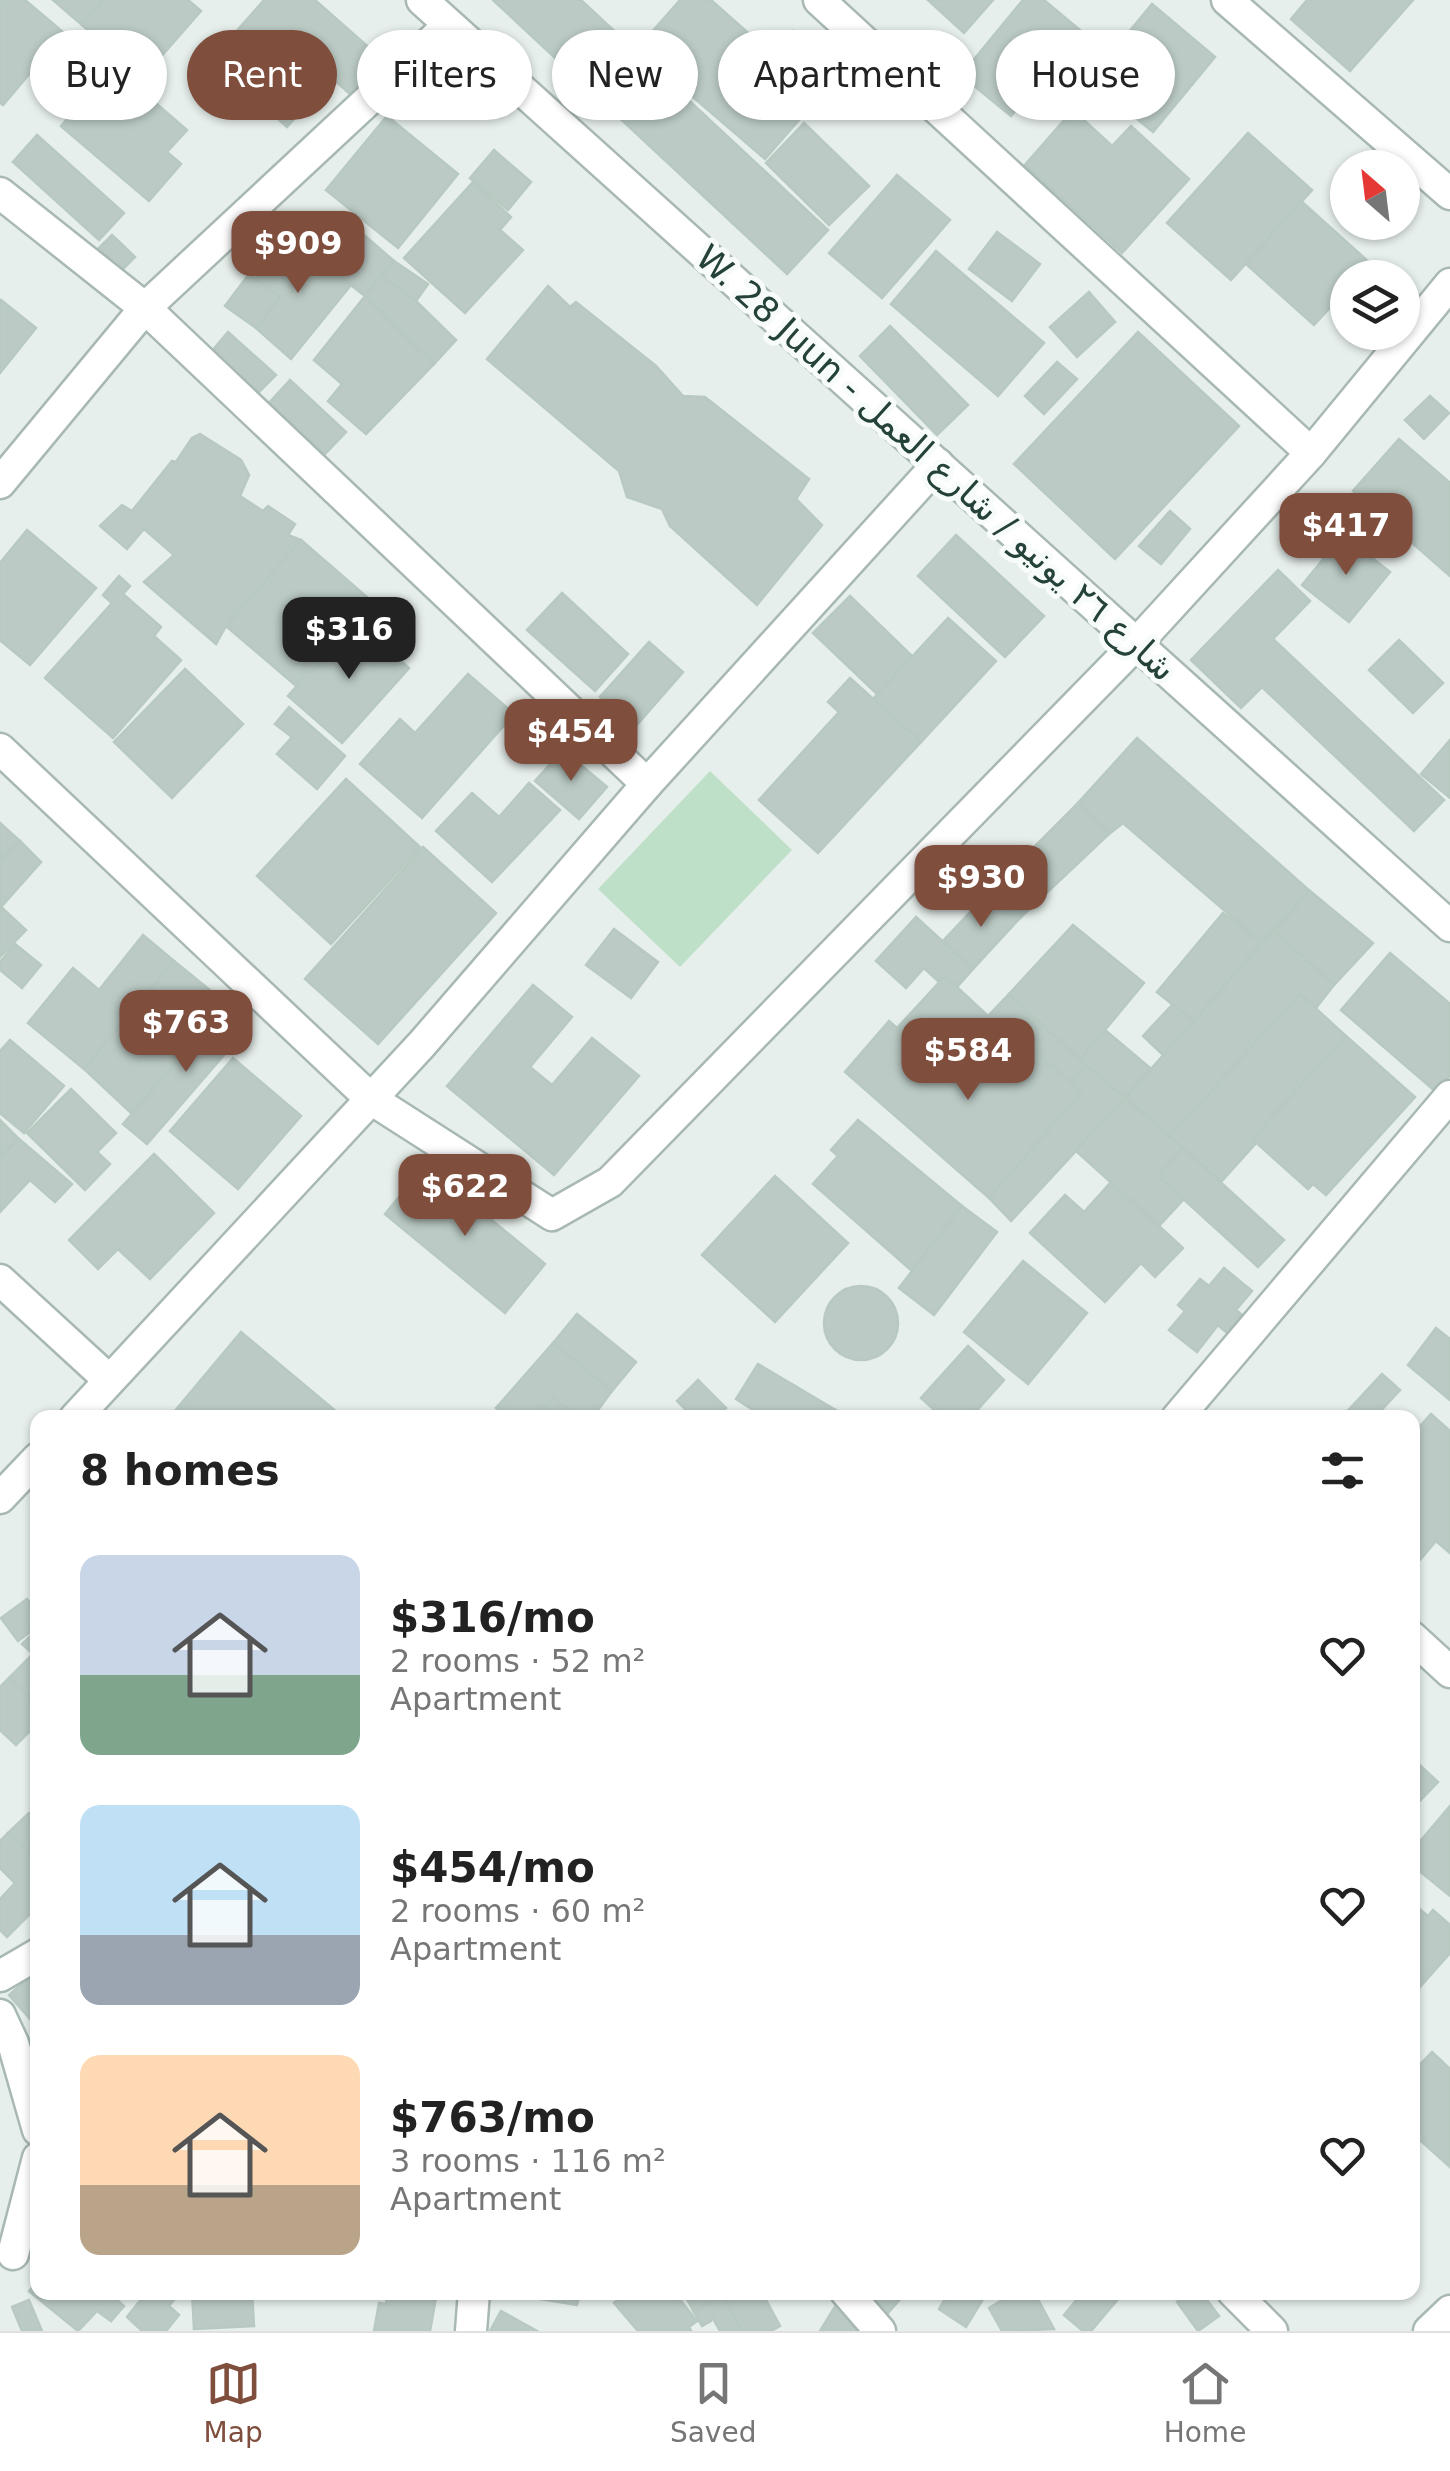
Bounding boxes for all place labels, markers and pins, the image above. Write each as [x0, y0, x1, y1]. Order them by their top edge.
pin: $909 [239, 211, 357, 296]
pin: $417 [1287, 493, 1405, 578]
pin: $316 [290, 597, 408, 682]
pin: $454 [512, 699, 630, 784]
pin: $930 [922, 845, 1040, 930]
pin: $763 [127, 990, 245, 1075]
pin: $584 [909, 1018, 1027, 1103]
pin: $622 [406, 1154, 524, 1239]

